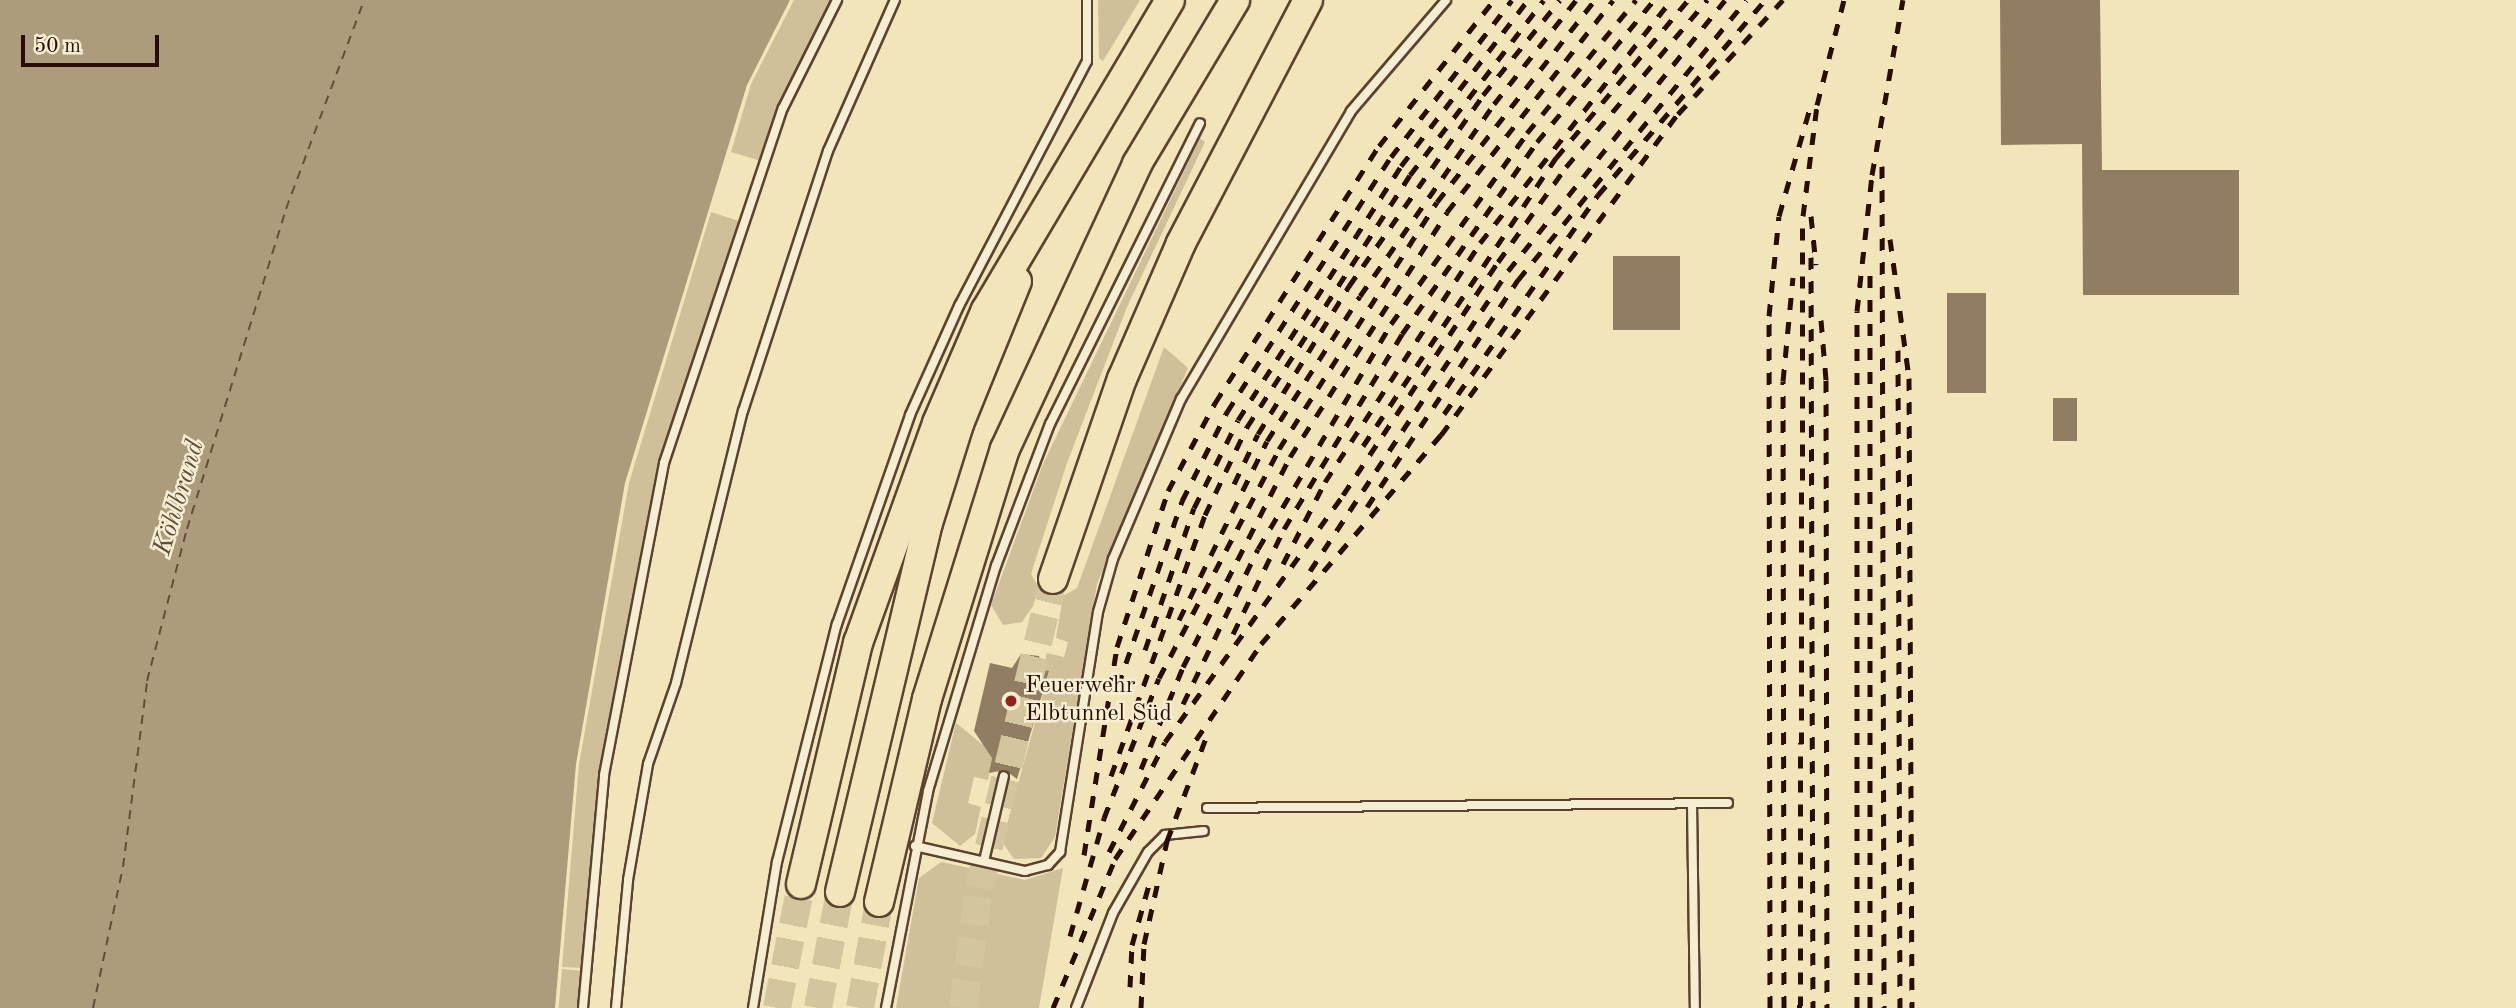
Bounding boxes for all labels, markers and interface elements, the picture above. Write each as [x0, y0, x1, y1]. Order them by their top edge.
scale bar [24, 21, 163, 65]
text: 50 m [34, 36, 81, 57]
water label: Köhlbrand [148, 437, 212, 559]
place label: Feuerwehr Elbtunnel Süd [1025, 673, 1172, 729]
marker: Feuerwehr Elbtunnel Süd [1003, 693, 1019, 709]

